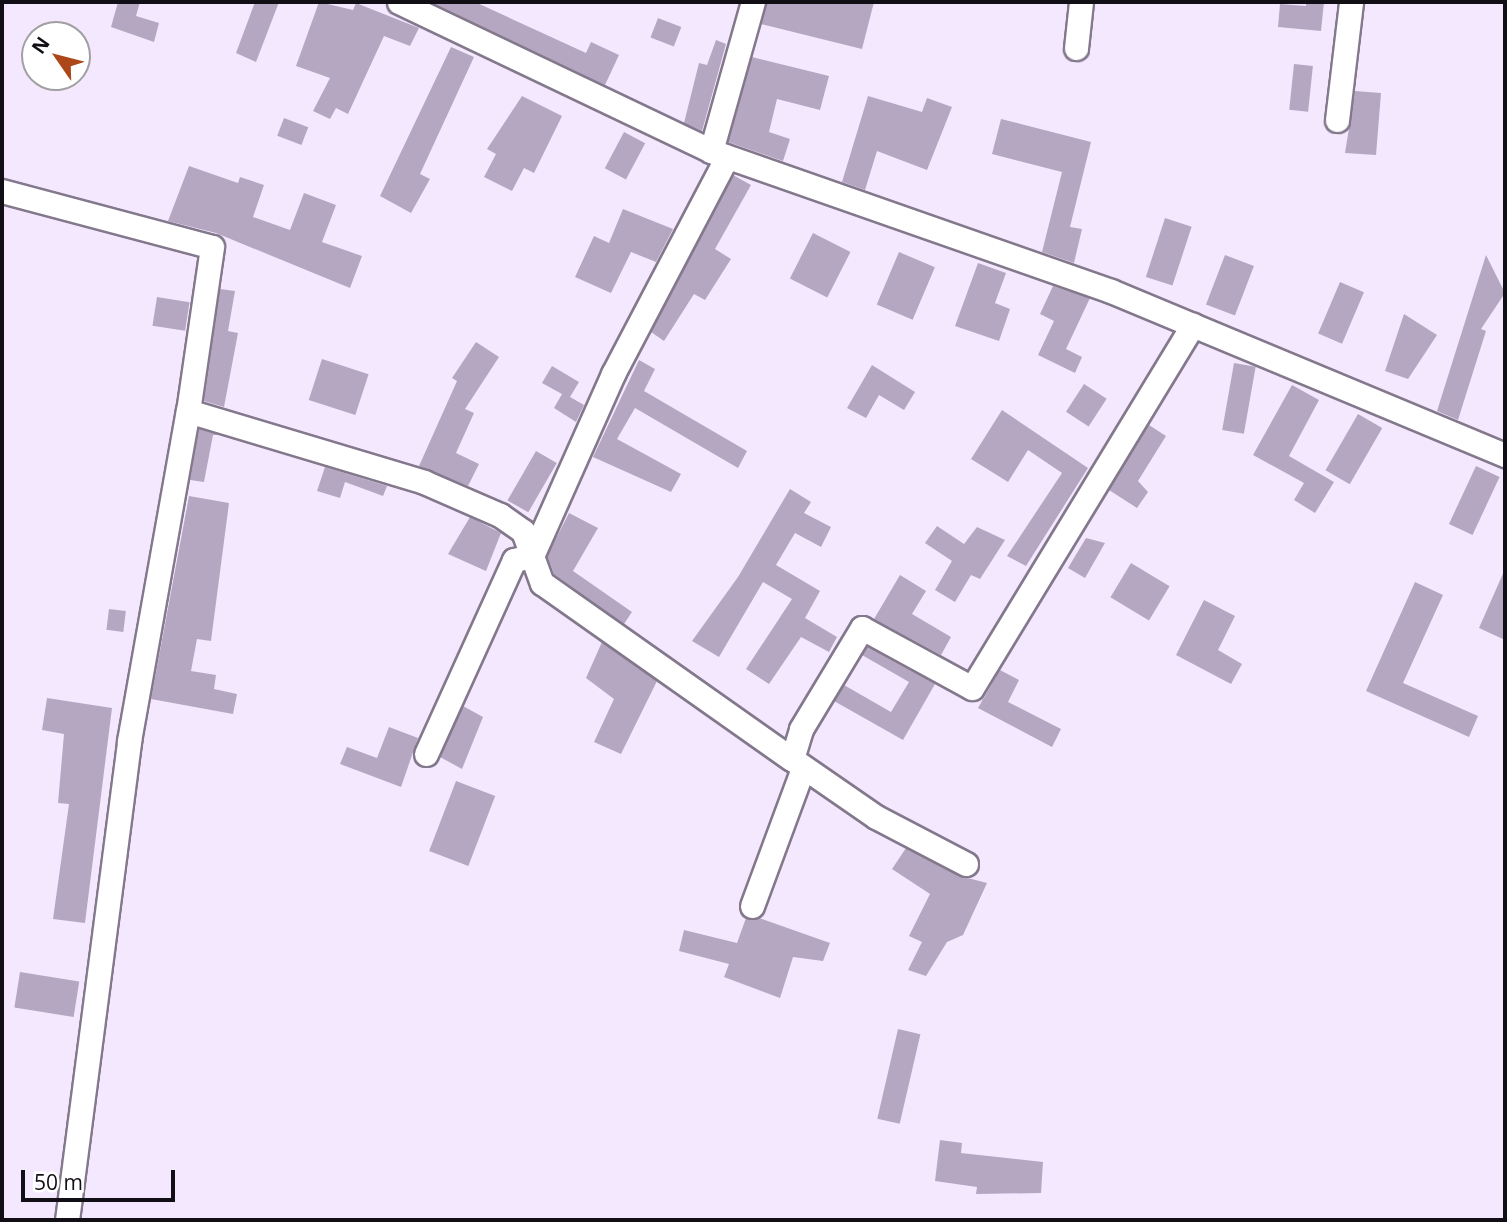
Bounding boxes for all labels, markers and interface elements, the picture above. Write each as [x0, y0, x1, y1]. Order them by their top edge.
north arrow [21, 21, 91, 91]
text: N [25, 31, 56, 59]
scale bar [24, 1156, 178, 1200]
text: 50 m [34, 1168, 83, 1196]

